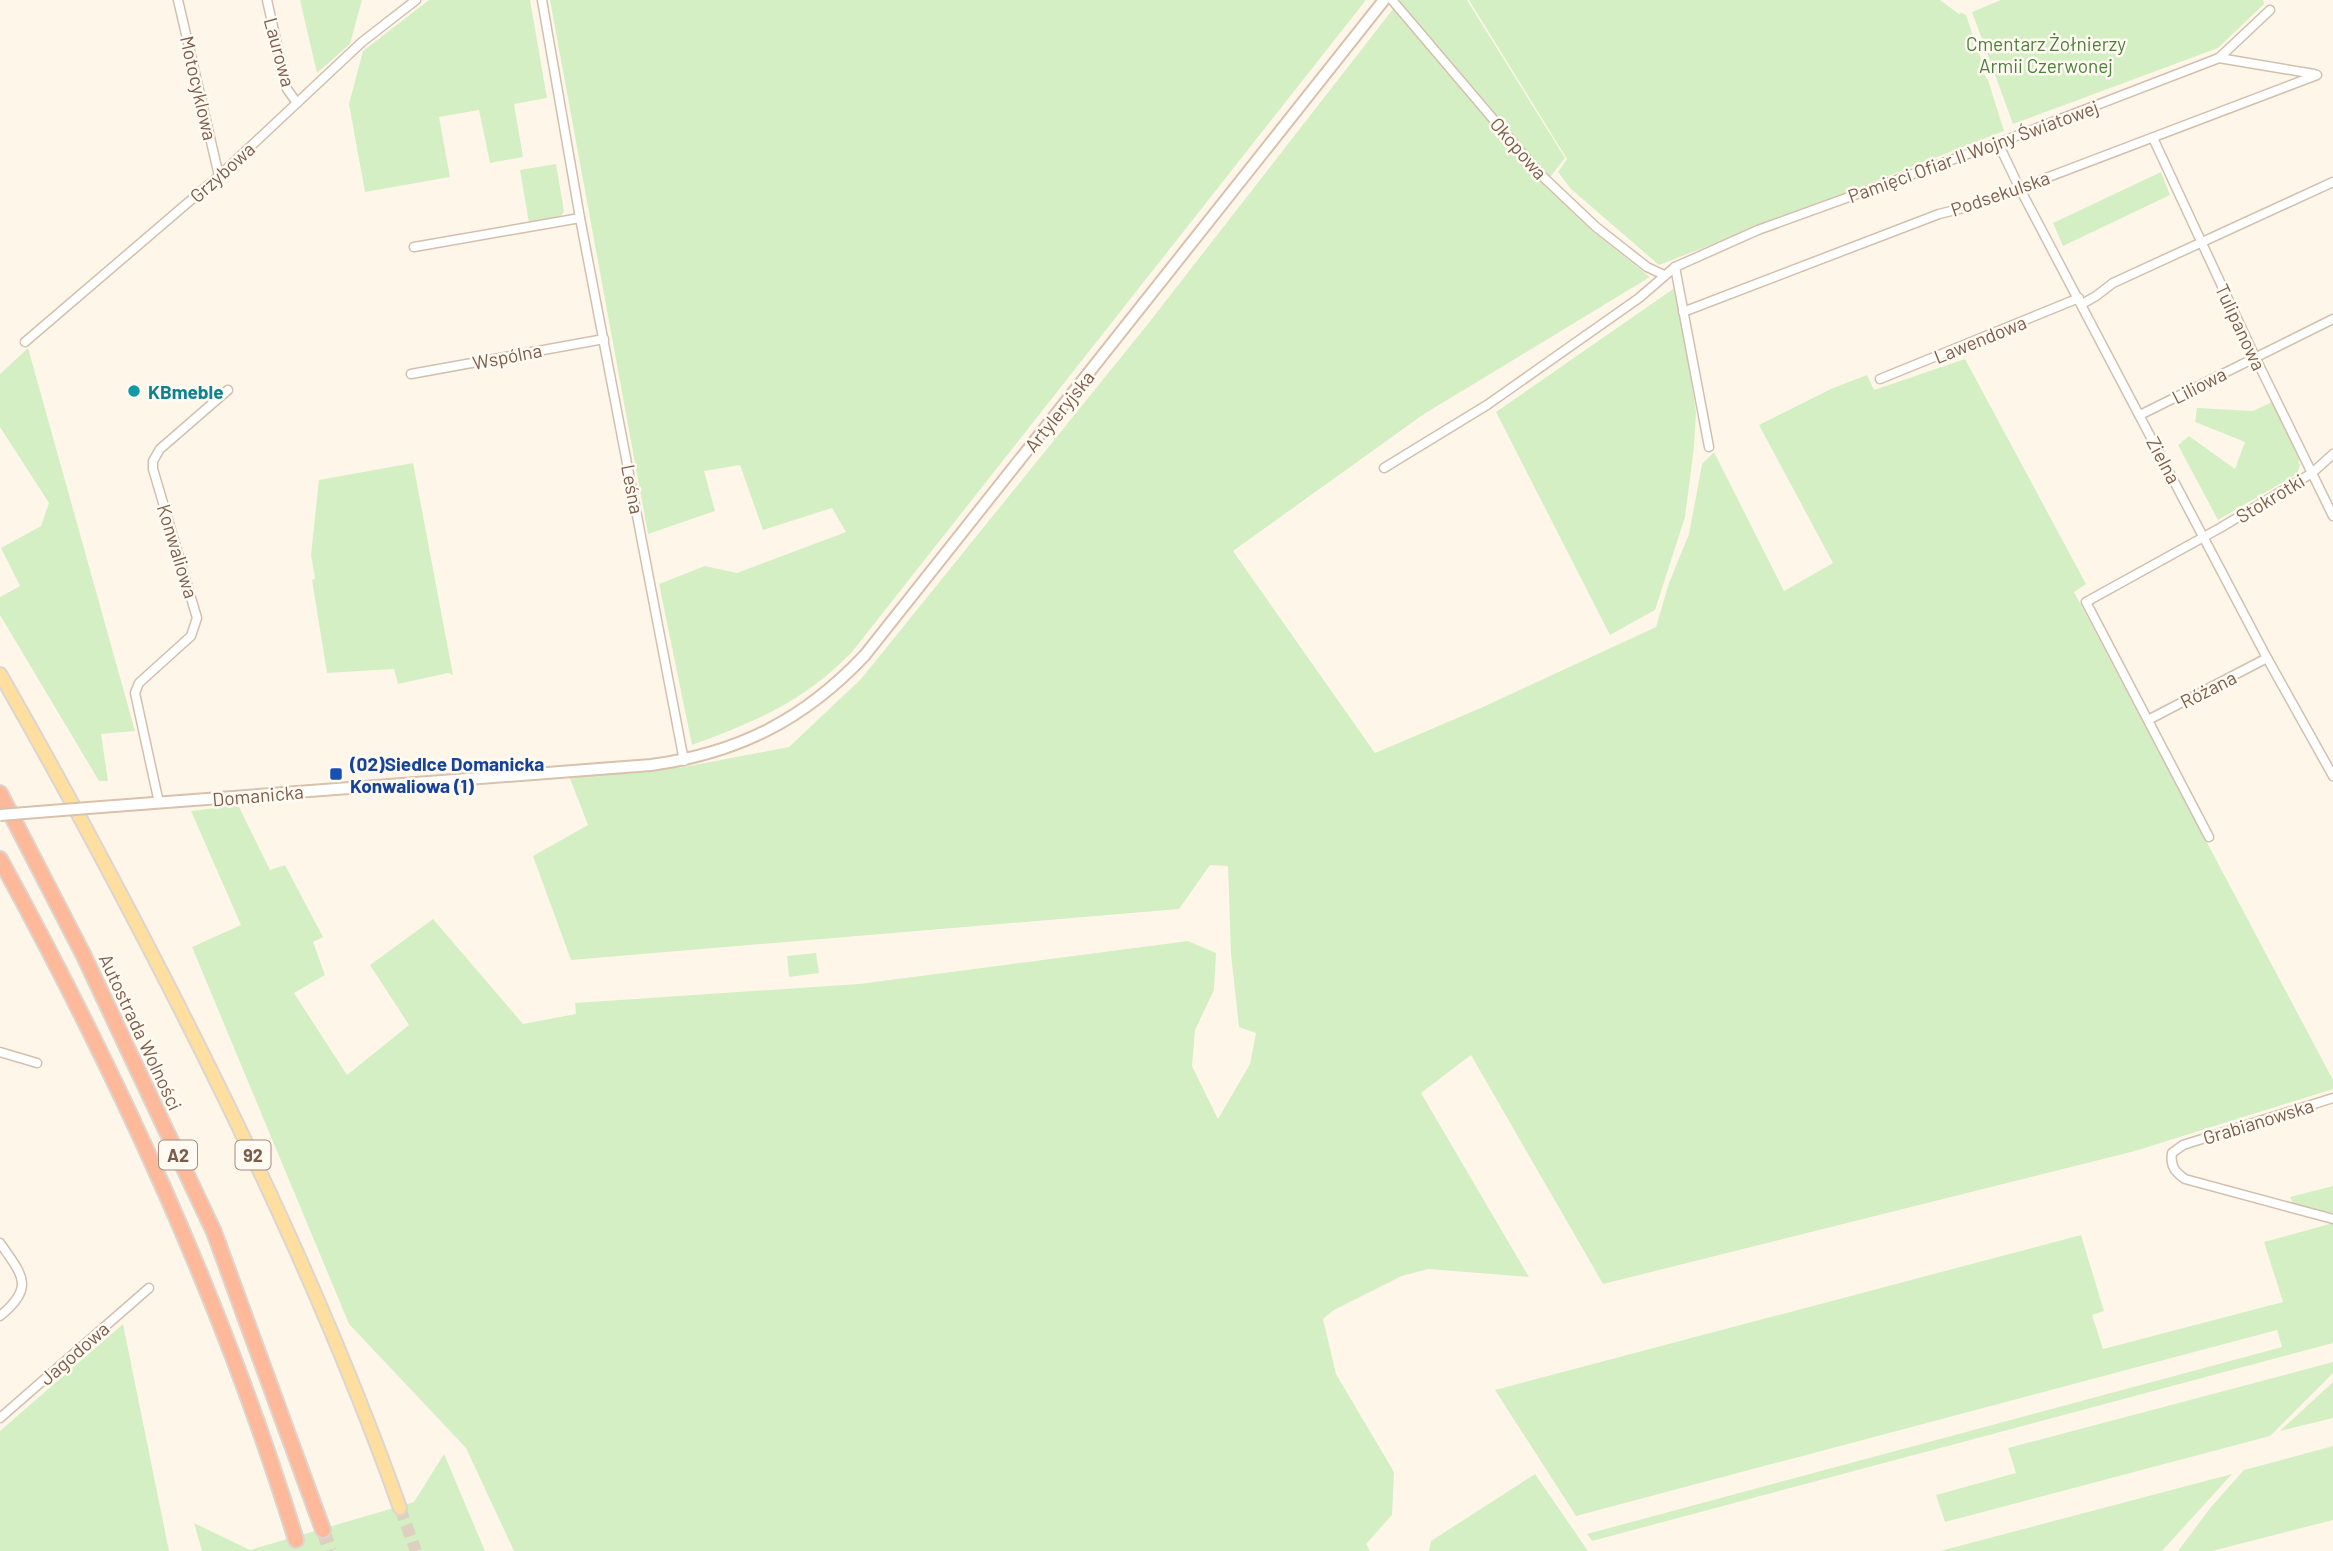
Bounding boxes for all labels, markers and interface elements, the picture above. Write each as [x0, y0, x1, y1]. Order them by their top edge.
street label: Laurowa [260, 15, 300, 89]
park label: Cmentarz Żołnierzy Armii Czerwonej [1966, 32, 2126, 77]
street label: Motocyklowa [176, 34, 222, 142]
street label: Pamięci Ofiar II Wojny Światowej [1845, 95, 2101, 207]
street label: Okopowa [1486, 112, 1552, 184]
street label: Grzybowa [185, 137, 259, 207]
street label: Podsekulska [1947, 165, 2053, 221]
street label: Tulipanowa [2211, 280, 2271, 374]
street label: Lawendowa [1930, 310, 2030, 368]
street label: Wspólna [470, 338, 544, 374]
street label: Liliowa [2168, 362, 2230, 408]
street label: Artyleryjska [1019, 366, 1099, 456]
place label: KBmeble [148, 380, 224, 403]
marker: KBmeble [126, 383, 142, 399]
street label: Zielna [2142, 433, 2186, 487]
street label: Leśna [617, 462, 649, 516]
street label: Stokrotki [2232, 469, 2308, 527]
street label: Konwaliowa [153, 501, 203, 601]
street label: Różana [2176, 665, 2240, 713]
place label: (02)Siedlce Domanicka Konwaliowa (1) [349, 752, 544, 797]
marker: (02)Siedlce Domanicka Konwaliowa (1) [328, 766, 344, 782]
street label: Domanicka [211, 780, 305, 810]
street label: Autostrada Wolności [95, 950, 187, 1114]
street label: Grabianowska [2200, 1093, 2316, 1149]
road number: A2 [159, 1140, 197, 1170]
road number: 92 [236, 1140, 270, 1170]
street label: Jagodowa [34, 1317, 114, 1389]

